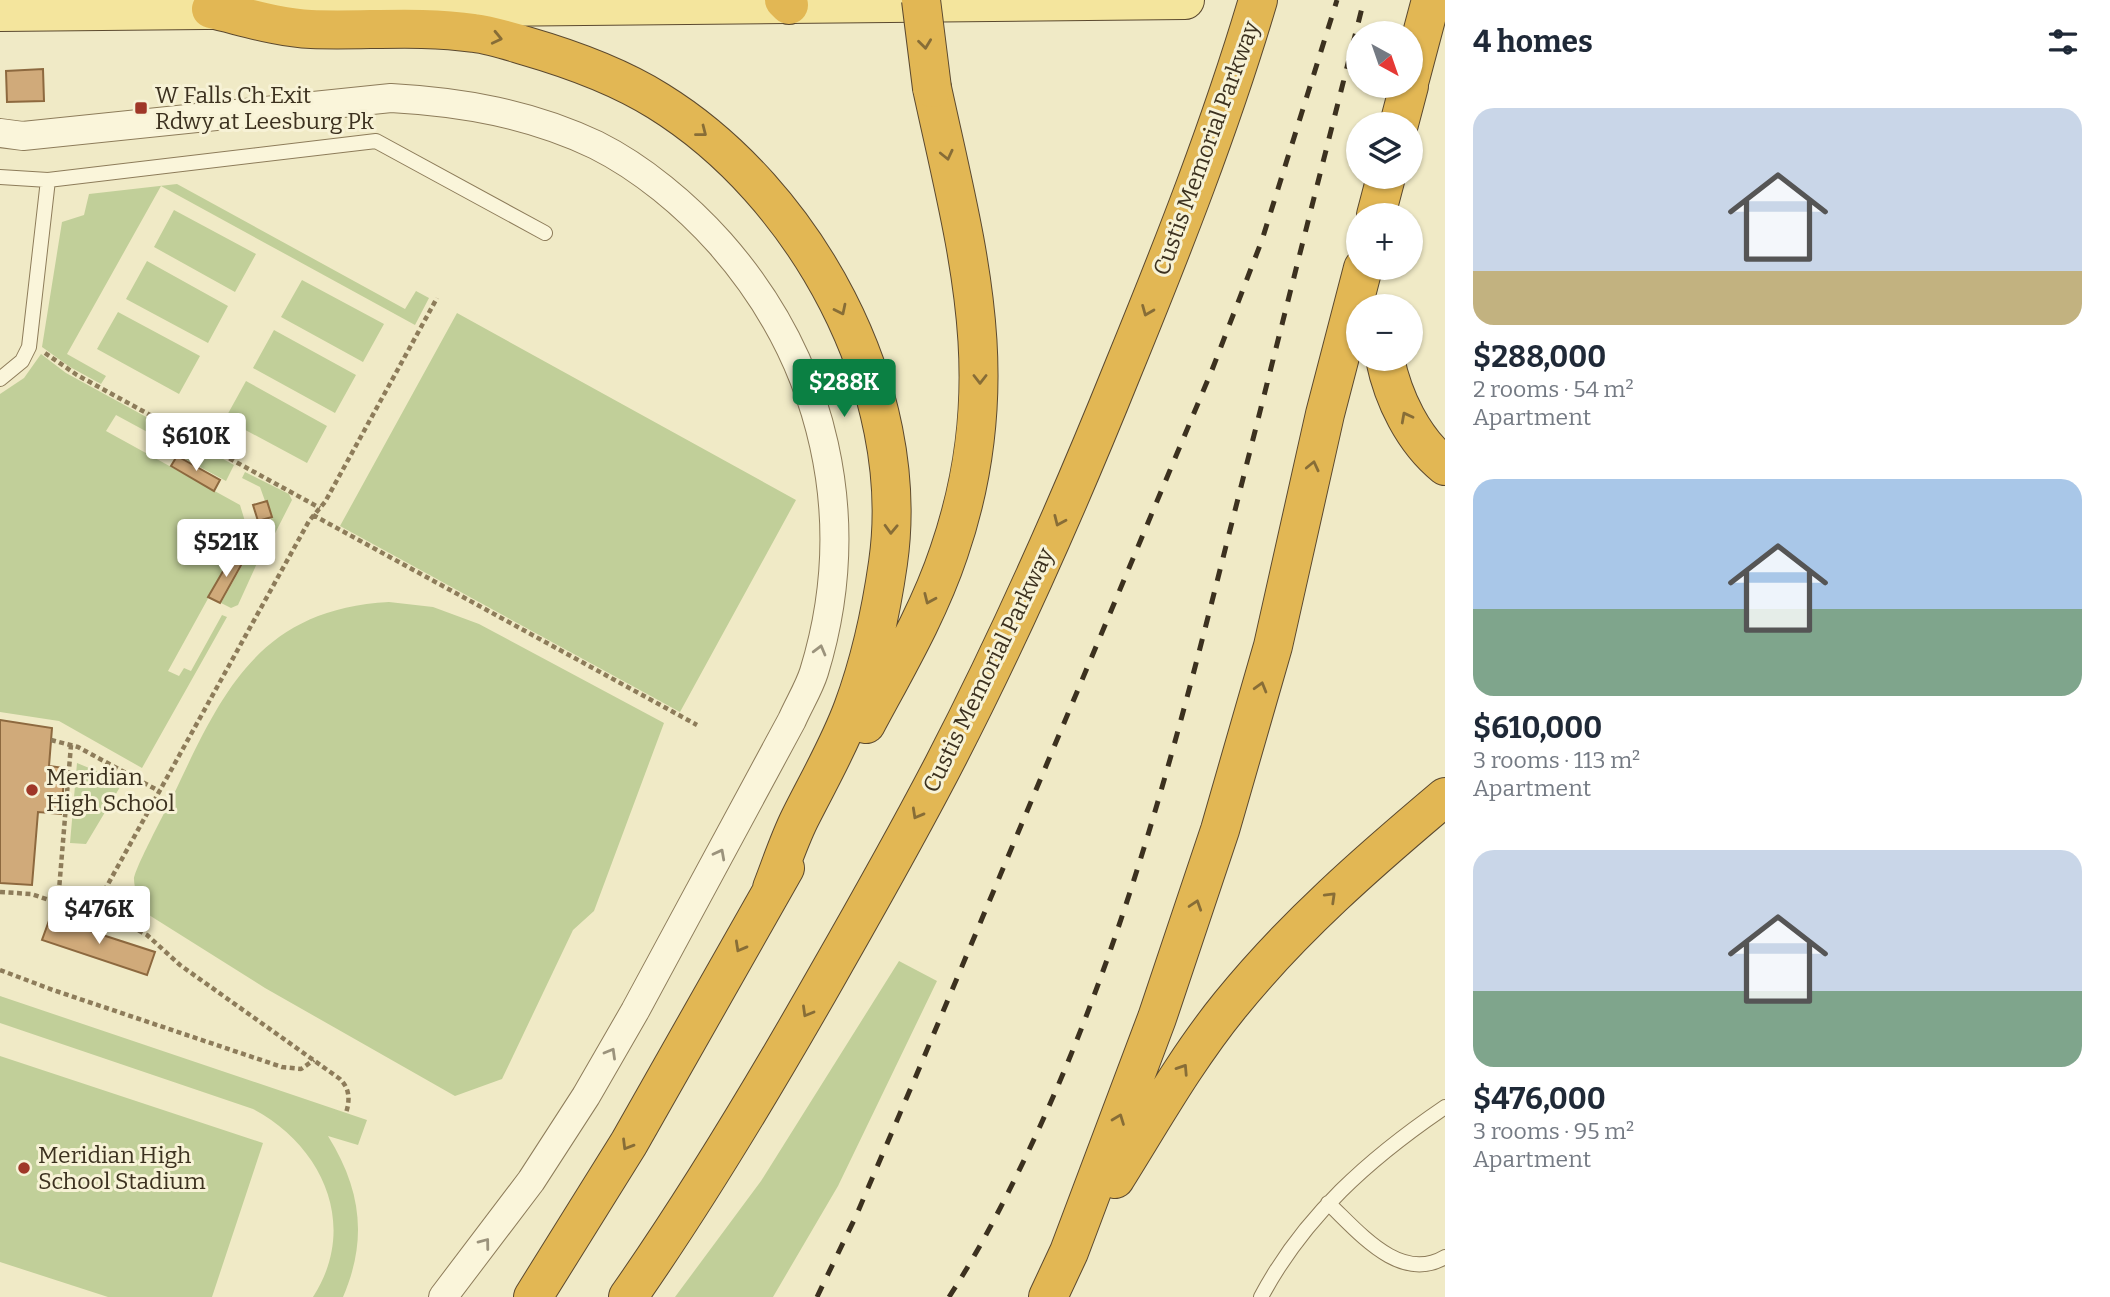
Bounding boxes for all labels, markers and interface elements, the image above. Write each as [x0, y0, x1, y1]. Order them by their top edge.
street label: Custis Memorial Parkway [1147, 16, 1265, 279]
north arrow [1346, 21, 1423, 98]
map controls [1346, 21, 1423, 371]
icon: filters [2044, 23, 2082, 61]
text: 4 homes [1473, 24, 1593, 60]
one-way arrow [491, 30, 503, 44]
one-way arrow [918, 38, 933, 50]
place label: W Falls Ch Exit Rdwy at Leesburg Pk [155, 81, 374, 135]
marker: W Falls Ch Exit Rdwy at Leesburg Pk [133, 100, 149, 116]
button: layers [1346, 112, 1423, 189]
one-way arrow [694, 124, 706, 137]
one-way arrow [939, 149, 953, 161]
icon: home [1715, 154, 1841, 280]
button: + [1346, 203, 1423, 280]
button: − [1346, 294, 1423, 371]
one-way arrow [832, 303, 846, 315]
one-way arrow [1141, 304, 1155, 316]
text: $288,000 [1473, 339, 1606, 375]
pin: $288K [795, 360, 893, 419]
text: $288K [809, 368, 879, 396]
one-way arrow [972, 374, 988, 385]
text: 2 rooms · 54 m² [1473, 375, 1634, 403]
text: Apartment [1473, 403, 1591, 431]
one-way arrow [1401, 412, 1415, 425]
pin: $610K [147, 414, 245, 473]
text: $610K [162, 422, 230, 450]
one-way arrow [1305, 460, 1320, 472]
one-way arrow [1053, 514, 1067, 526]
pin: $521K [177, 520, 275, 579]
one-way arrow [883, 524, 898, 535]
icon: home [1715, 525, 1841, 651]
text: $521K [193, 528, 259, 556]
street label: Custis Memorial Parkway [917, 542, 1060, 797]
one-way arrow [923, 592, 937, 605]
one-way arrow [811, 644, 826, 656]
one-way arrow [1253, 681, 1268, 693]
text: $610,000 [1473, 710, 1602, 746]
text: 3 rooms · 113 m² [1473, 746, 1640, 774]
place label: Meridian High School [46, 763, 175, 817]
text: Apartment [1473, 774, 1591, 802]
marker: Meridian High School [24, 782, 40, 798]
one-way arrow [912, 806, 925, 819]
one-way arrow [712, 849, 725, 861]
pin: $476K [50, 886, 148, 946]
one-way arrow [1323, 892, 1336, 905]
text: $476K [64, 895, 134, 923]
icon: home [1715, 896, 1841, 1022]
one-way arrow [1188, 899, 1202, 912]
one-way arrow [734, 940, 748, 953]
one-way arrow [802, 1005, 815, 1018]
one-way arrow [602, 1048, 615, 1061]
one-way arrow [1175, 1064, 1188, 1077]
text: $476,000 [1473, 1081, 1606, 1117]
one-way arrow [1111, 1113, 1125, 1126]
text: 3 rooms · 95 m² [1473, 1117, 1634, 1145]
one-way arrow [623, 1138, 636, 1151]
place label: Meridian High School Stadium [38, 1141, 206, 1195]
text: Apartment [1473, 1145, 1591, 1173]
marker: Meridian High School Stadium [16, 1160, 32, 1176]
one-way arrow [477, 1238, 490, 1251]

